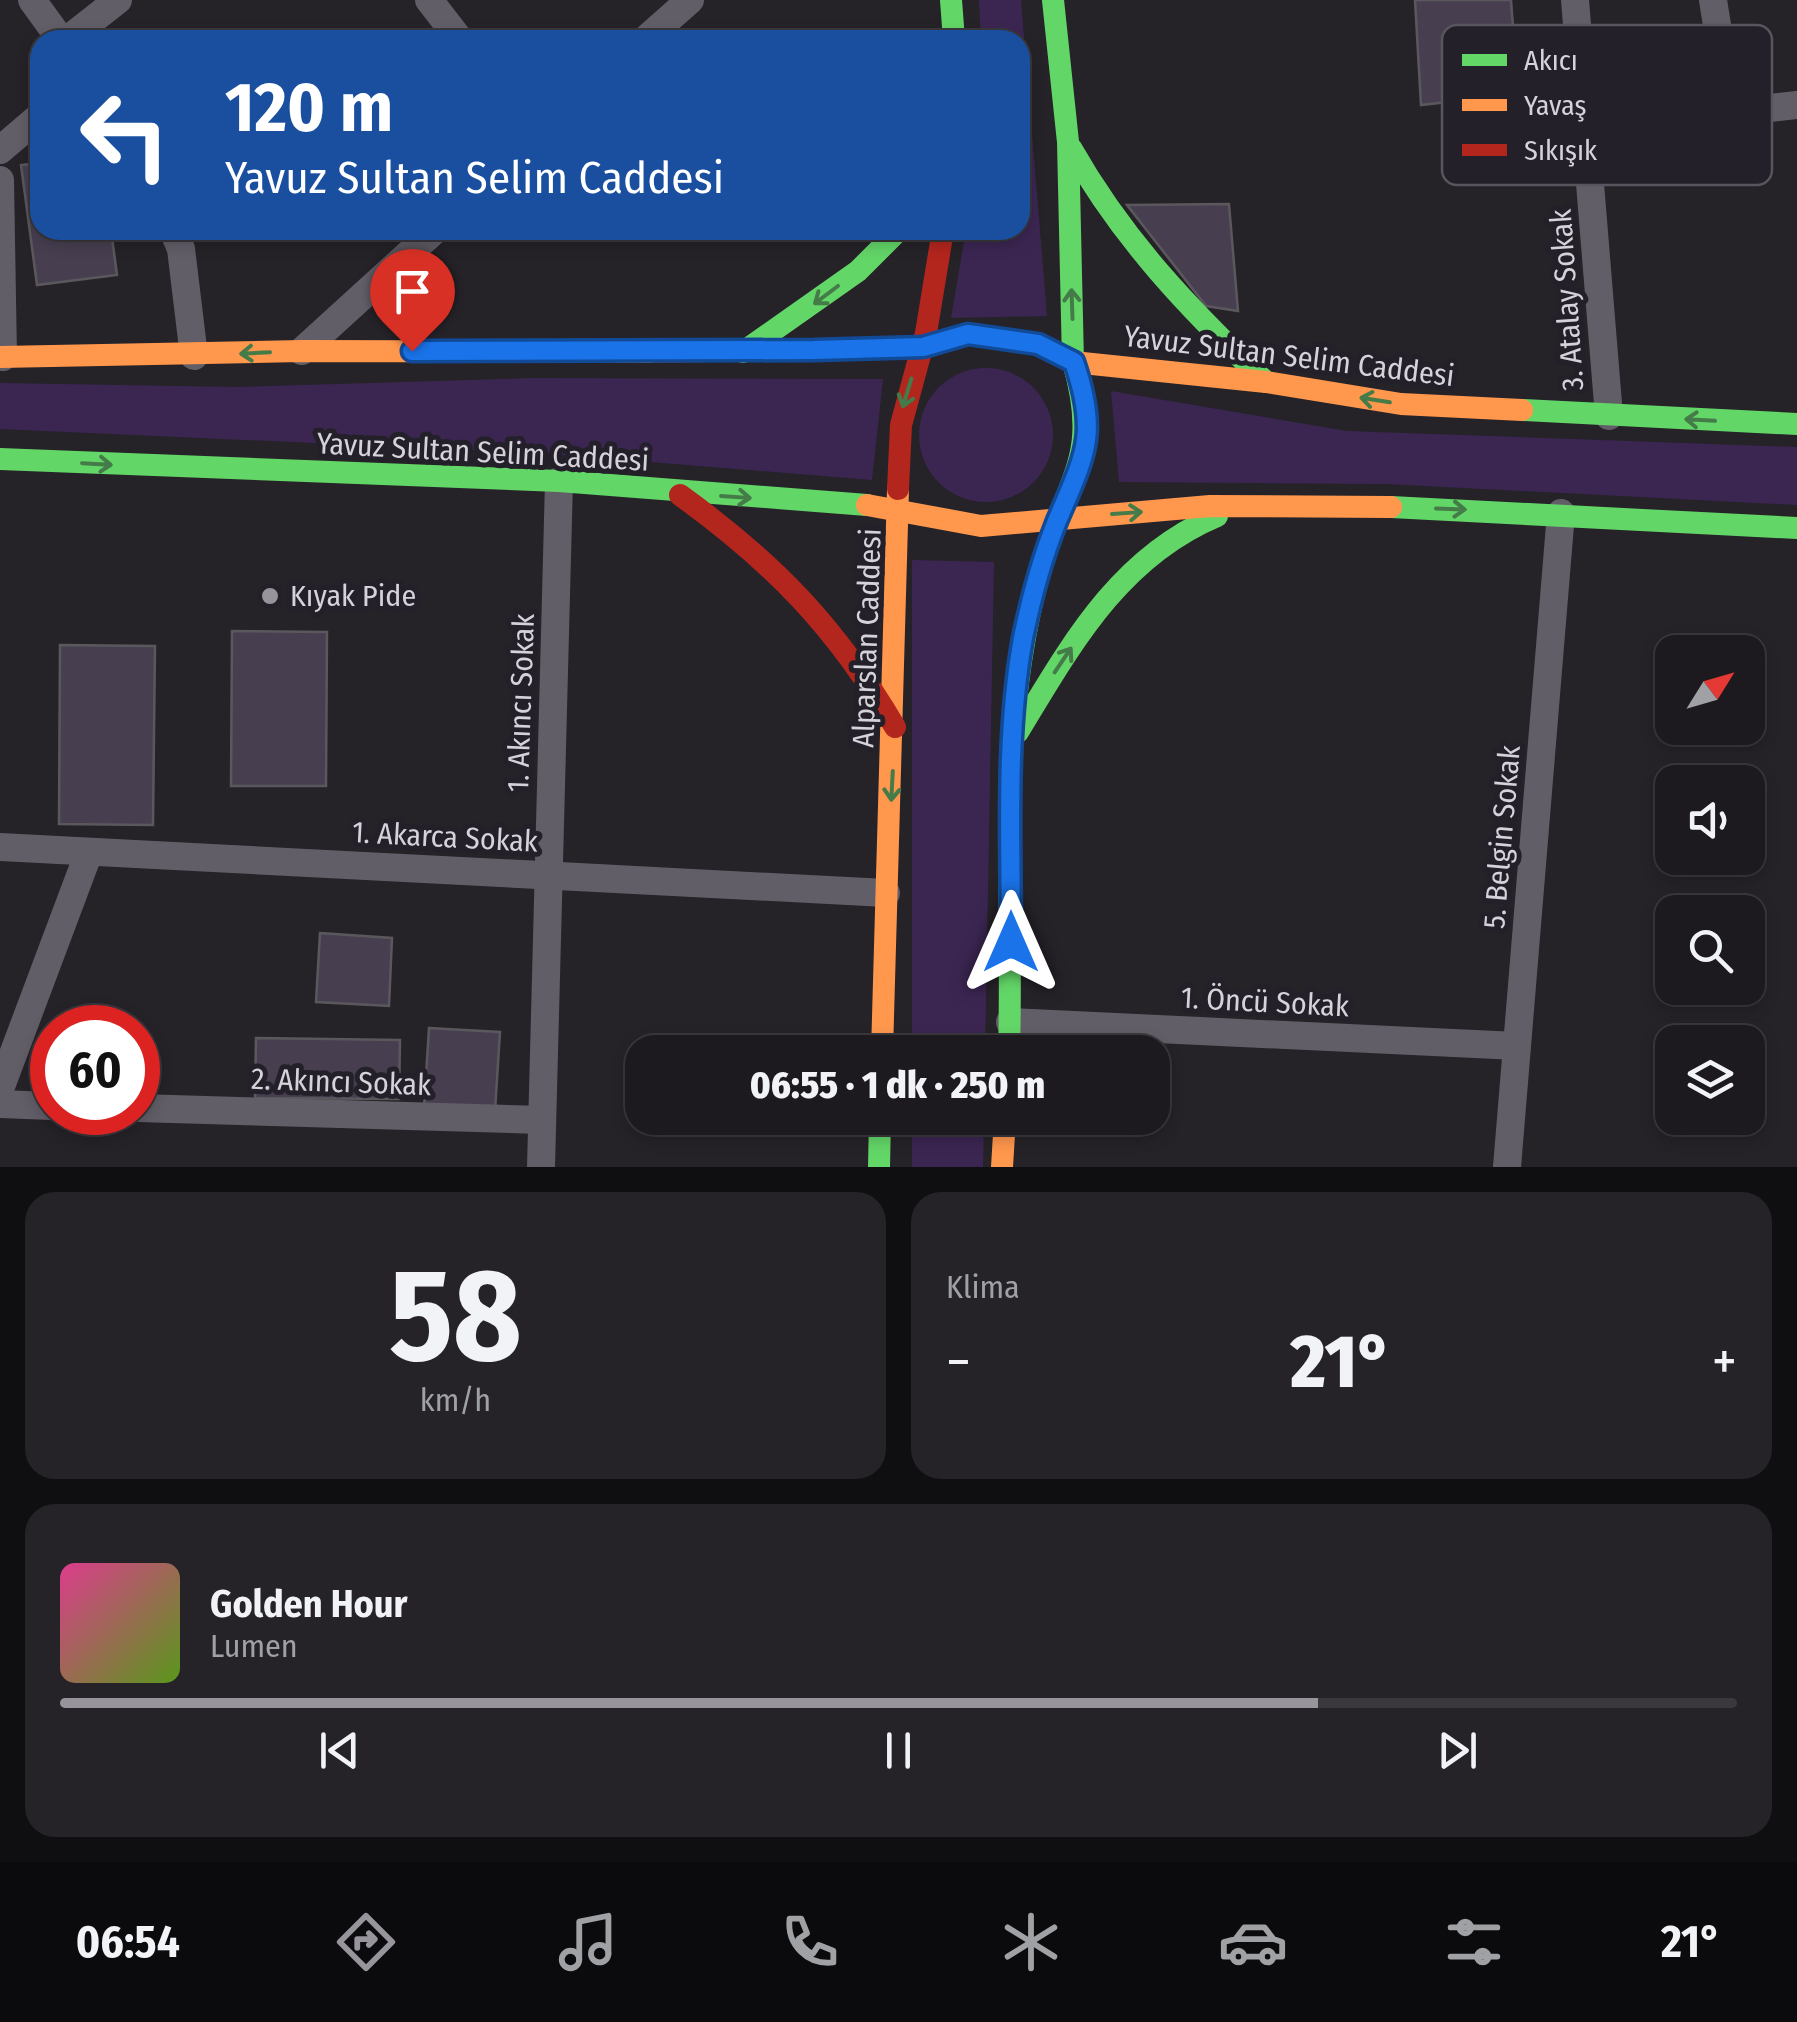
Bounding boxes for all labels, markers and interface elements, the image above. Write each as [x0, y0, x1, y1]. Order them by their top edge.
legend [1442, 25, 1772, 185]
text: Akıcı [1524, 44, 1578, 77]
text: 120 m [225, 66, 393, 150]
icon: left [60, 70, 190, 200]
text: Yavaş [1524, 89, 1587, 122]
text: Sıkışık [1524, 134, 1598, 167]
text: Yavuz Sultan Selim Caddesi [225, 151, 724, 205]
street label: 3. Atalay Sokak [1543, 208, 1591, 392]
pin [370, 249, 455, 352]
icon: arrive [385, 264, 440, 319]
one-way arrow [813, 285, 840, 306]
one-way arrow [1062, 288, 1081, 320]
street label: Yavuz Sultan Selim Caddesi [1122, 318, 1456, 394]
one-way arrow [239, 344, 271, 363]
one-way arrow [897, 377, 915, 409]
one-way arrow [1360, 390, 1392, 409]
one-way arrow [1684, 410, 1716, 429]
street label: Yavuz Sultan Selim Caddesi [316, 425, 650, 479]
one-way arrow [81, 455, 113, 474]
one-way arrow [720, 488, 752, 507]
one-way arrow [1435, 500, 1467, 519]
one-way arrow [1110, 504, 1142, 523]
street label: Alparslan Caddesi [845, 528, 889, 748]
place label: Kıyak Pide [290, 578, 416, 614]
marker: Kıyak Pide [259, 585, 281, 607]
street label: 1. Akıncı Sokak [500, 613, 542, 793]
north arrow [1655, 635, 1765, 745]
map controls [1655, 635, 1765, 1135]
one-way arrow [1053, 647, 1074, 675]
street label: 5. Belgin Sokak [1476, 744, 1528, 930]
button: sound [1655, 765, 1765, 875]
one-way arrow [882, 770, 901, 802]
street label: 1. Akarca Sokak [351, 814, 539, 860]
position arrow [959, 890, 1063, 994]
button: search [1655, 895, 1765, 1005]
street label: 1. Öncü Sokak [1180, 980, 1350, 1024]
speed limit sign: 60 [30, 1005, 160, 1135]
button: layers [1655, 1025, 1765, 1135]
street label: 2. Akıncı Sokak [250, 1061, 432, 1103]
text: 06:55 · 1 dk · 250 m [750, 1062, 1045, 1108]
text: 58 [389, 1238, 522, 1394]
text: Klima [946, 1268, 1020, 1306]
text: 21° [1291, 1317, 1392, 1407]
text: − [946, 1329, 971, 1395]
text: + [1712, 1329, 1737, 1395]
text: km/h [420, 1381, 491, 1419]
text: Golden Hour [210, 1581, 408, 1627]
text: Lumen [210, 1627, 298, 1665]
icon: previous [312, 1723, 367, 1778]
icon: pause [871, 1723, 926, 1778]
icon: next [1430, 1723, 1485, 1778]
icon: directions [331, 1907, 401, 1977]
icon: music [553, 1907, 623, 1977]
icon: phone [775, 1907, 845, 1977]
icon: climate [996, 1907, 1066, 1977]
icon: car [1218, 1907, 1288, 1977]
icon: filters [1439, 1907, 1509, 1977]
text: 06:54 [76, 1915, 180, 1969]
text: 21° [1661, 1915, 1721, 1969]

